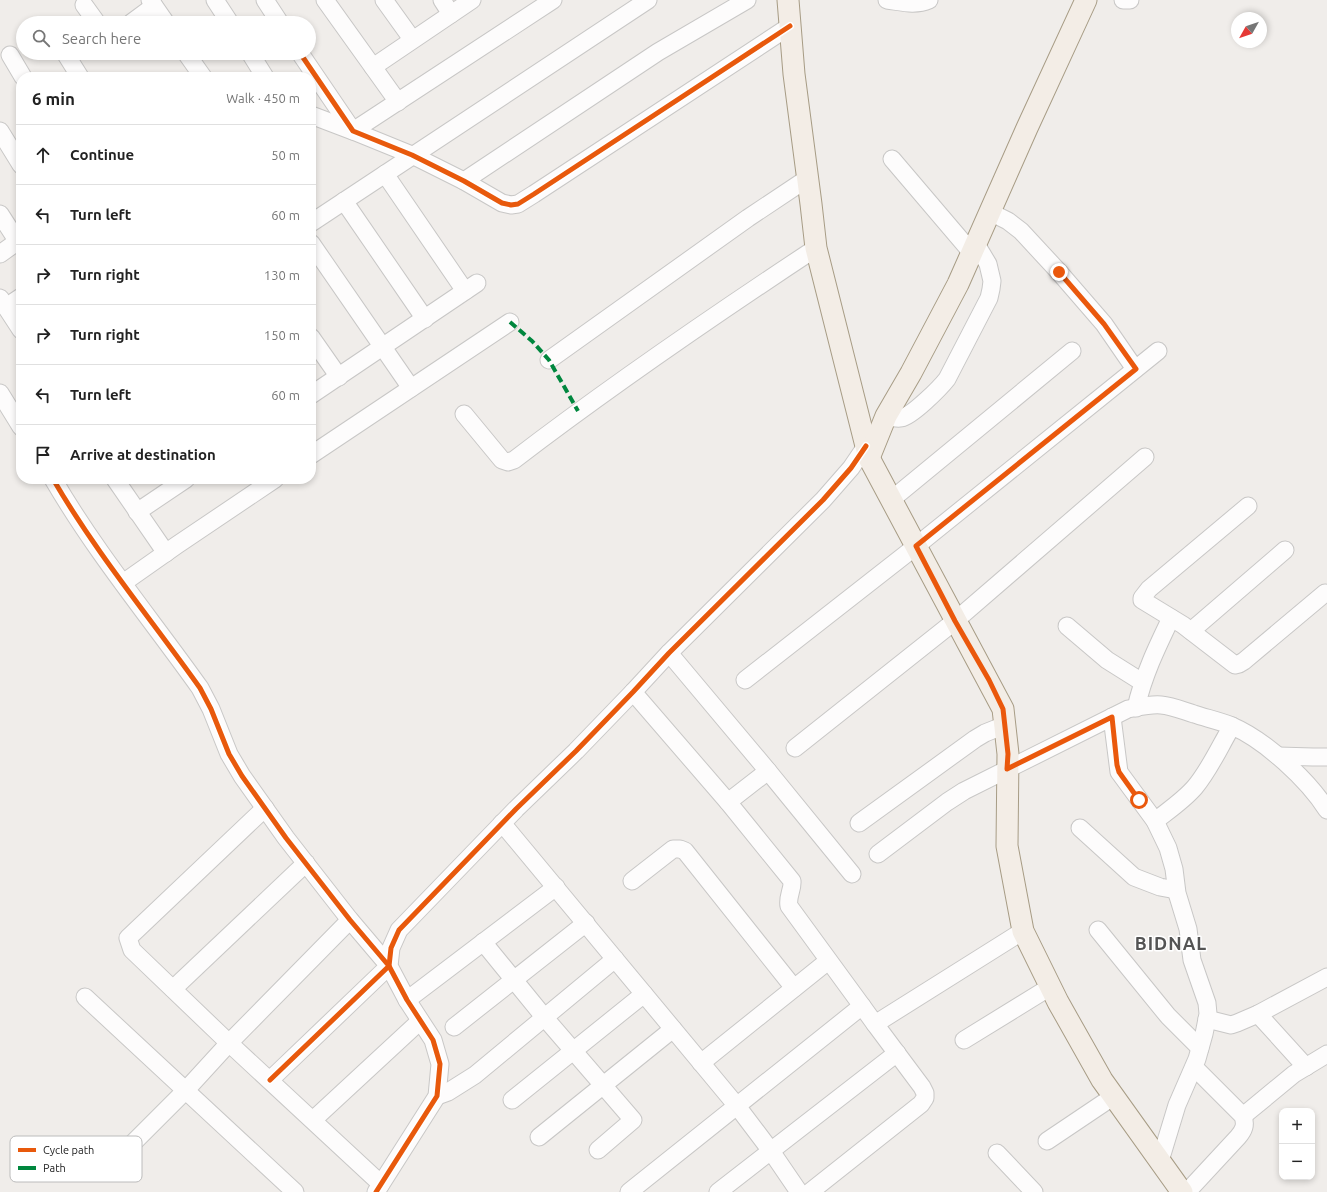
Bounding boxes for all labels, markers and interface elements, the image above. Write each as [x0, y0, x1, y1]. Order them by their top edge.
north arrow [1231, 12, 1267, 48]
search box [16, 16, 316, 60]
icon: search [30, 27, 52, 49]
text: Search here [62, 30, 141, 47]
text: 6 min [32, 89, 75, 108]
text: Walk · 450 m [226, 91, 300, 105]
icon: ahead [32, 144, 54, 166]
text: Continue [70, 146, 134, 163]
text: 50 m [271, 148, 300, 162]
icon: left [32, 204, 54, 226]
text: Turn left [70, 206, 131, 223]
text: 60 m [271, 208, 300, 222]
route end [1050, 263, 1068, 281]
icon: right [32, 264, 54, 286]
text: Turn right [70, 266, 140, 283]
text: 130 m [264, 268, 300, 282]
icon: right [32, 324, 54, 346]
text: Turn right [70, 326, 140, 343]
text: 150 m [264, 328, 300, 342]
icon: left [32, 384, 54, 406]
text: Turn left [70, 386, 131, 403]
text: 60 m [271, 388, 300, 402]
icon: arrive [32, 444, 54, 466]
text: Arrive at destination [70, 446, 216, 463]
route start [1130, 791, 1148, 809]
district label: BIDNAL [1135, 933, 1207, 953]
map controls [1279, 1108, 1315, 1180]
button: + [1279, 1108, 1315, 1144]
legend [10, 1136, 142, 1182]
text: Cycle path [43, 1144, 94, 1156]
button: − [1279, 1144, 1315, 1180]
text: Path [43, 1162, 66, 1174]

